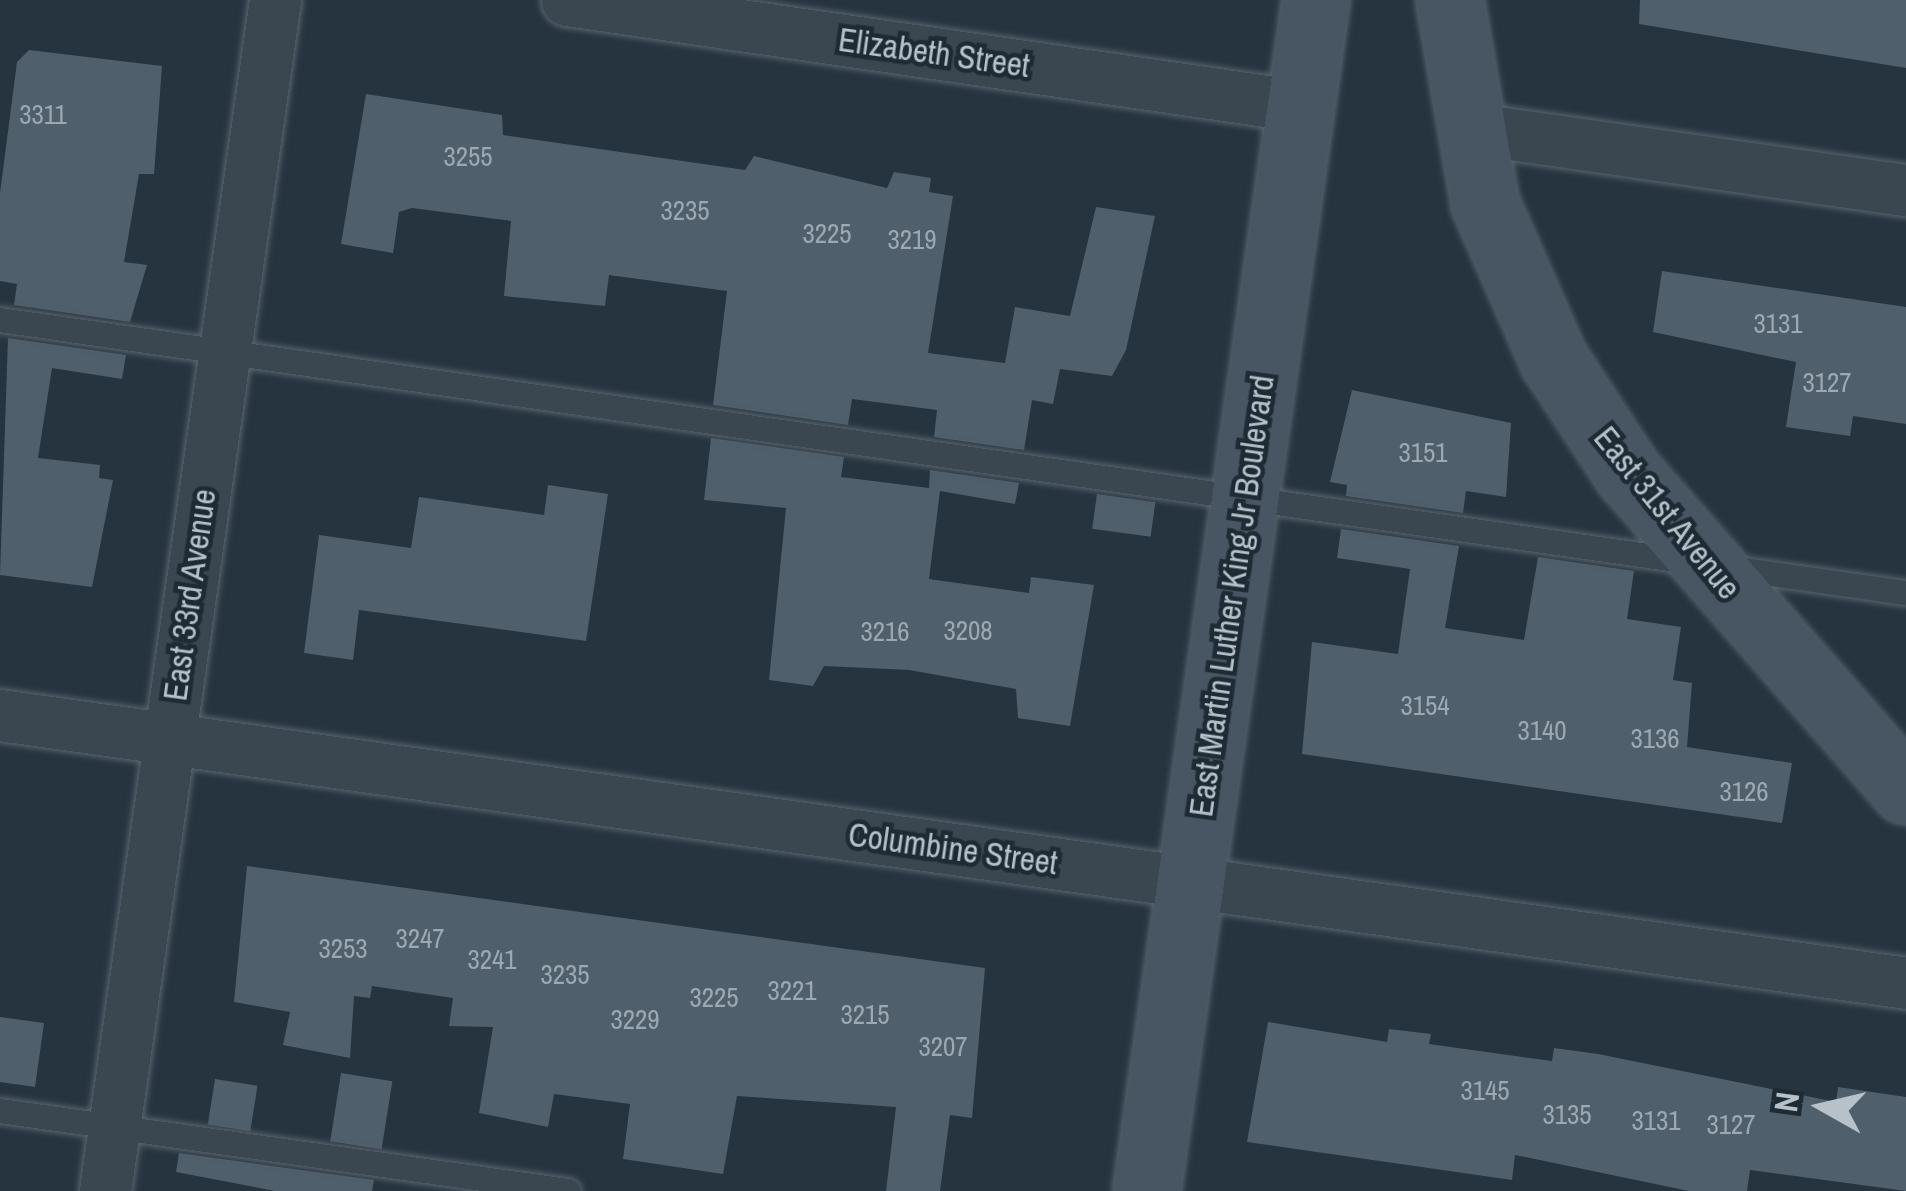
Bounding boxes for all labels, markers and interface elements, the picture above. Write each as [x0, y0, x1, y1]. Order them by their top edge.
street label: Elizabeth Street [836, 20, 1032, 86]
house number: 3311 [19, 99, 67, 131]
house number: 3255 [443, 141, 493, 173]
house number: 3235 [660, 195, 710, 227]
house number: 3225 [802, 218, 852, 250]
house number: 3219 [887, 224, 937, 256]
house number: 3131 [1753, 308, 1803, 340]
house number: 3127 [1802, 367, 1852, 399]
street label: East Martin Luther King Jr Boulevard [1181, 373, 1283, 819]
street label: East 31st Avenue [1585, 418, 1749, 608]
house number: 3151 [1398, 437, 1448, 469]
street label: East 33rd Avenue [155, 486, 225, 704]
house number: 3208 [943, 615, 993, 647]
house number: 3216 [860, 616, 910, 648]
house number: 3154 [1400, 690, 1450, 722]
house number: 3140 [1517, 715, 1567, 747]
house number: 3136 [1630, 723, 1680, 755]
house number: 3126 [1719, 776, 1769, 808]
street label: Columbine Street [846, 815, 1060, 883]
house number: 3247 [395, 923, 445, 955]
house number: 3253 [318, 933, 368, 965]
house number: 3241 [467, 944, 517, 976]
house number: 3235 [540, 959, 590, 991]
house number: 3221 [767, 975, 817, 1007]
house number: 3225 [689, 982, 739, 1014]
house number: 3215 [840, 999, 890, 1031]
house number: 3229 [610, 1004, 660, 1036]
house number: 3207 [918, 1031, 968, 1063]
north arrow [1762, 1047, 1882, 1167]
house number: 3145 [1460, 1075, 1510, 1107]
text: N [1763, 1089, 1809, 1115]
house number: 3135 [1542, 1099, 1592, 1131]
house number: 3131 [1631, 1105, 1681, 1137]
house number: 3127 [1706, 1109, 1756, 1141]

